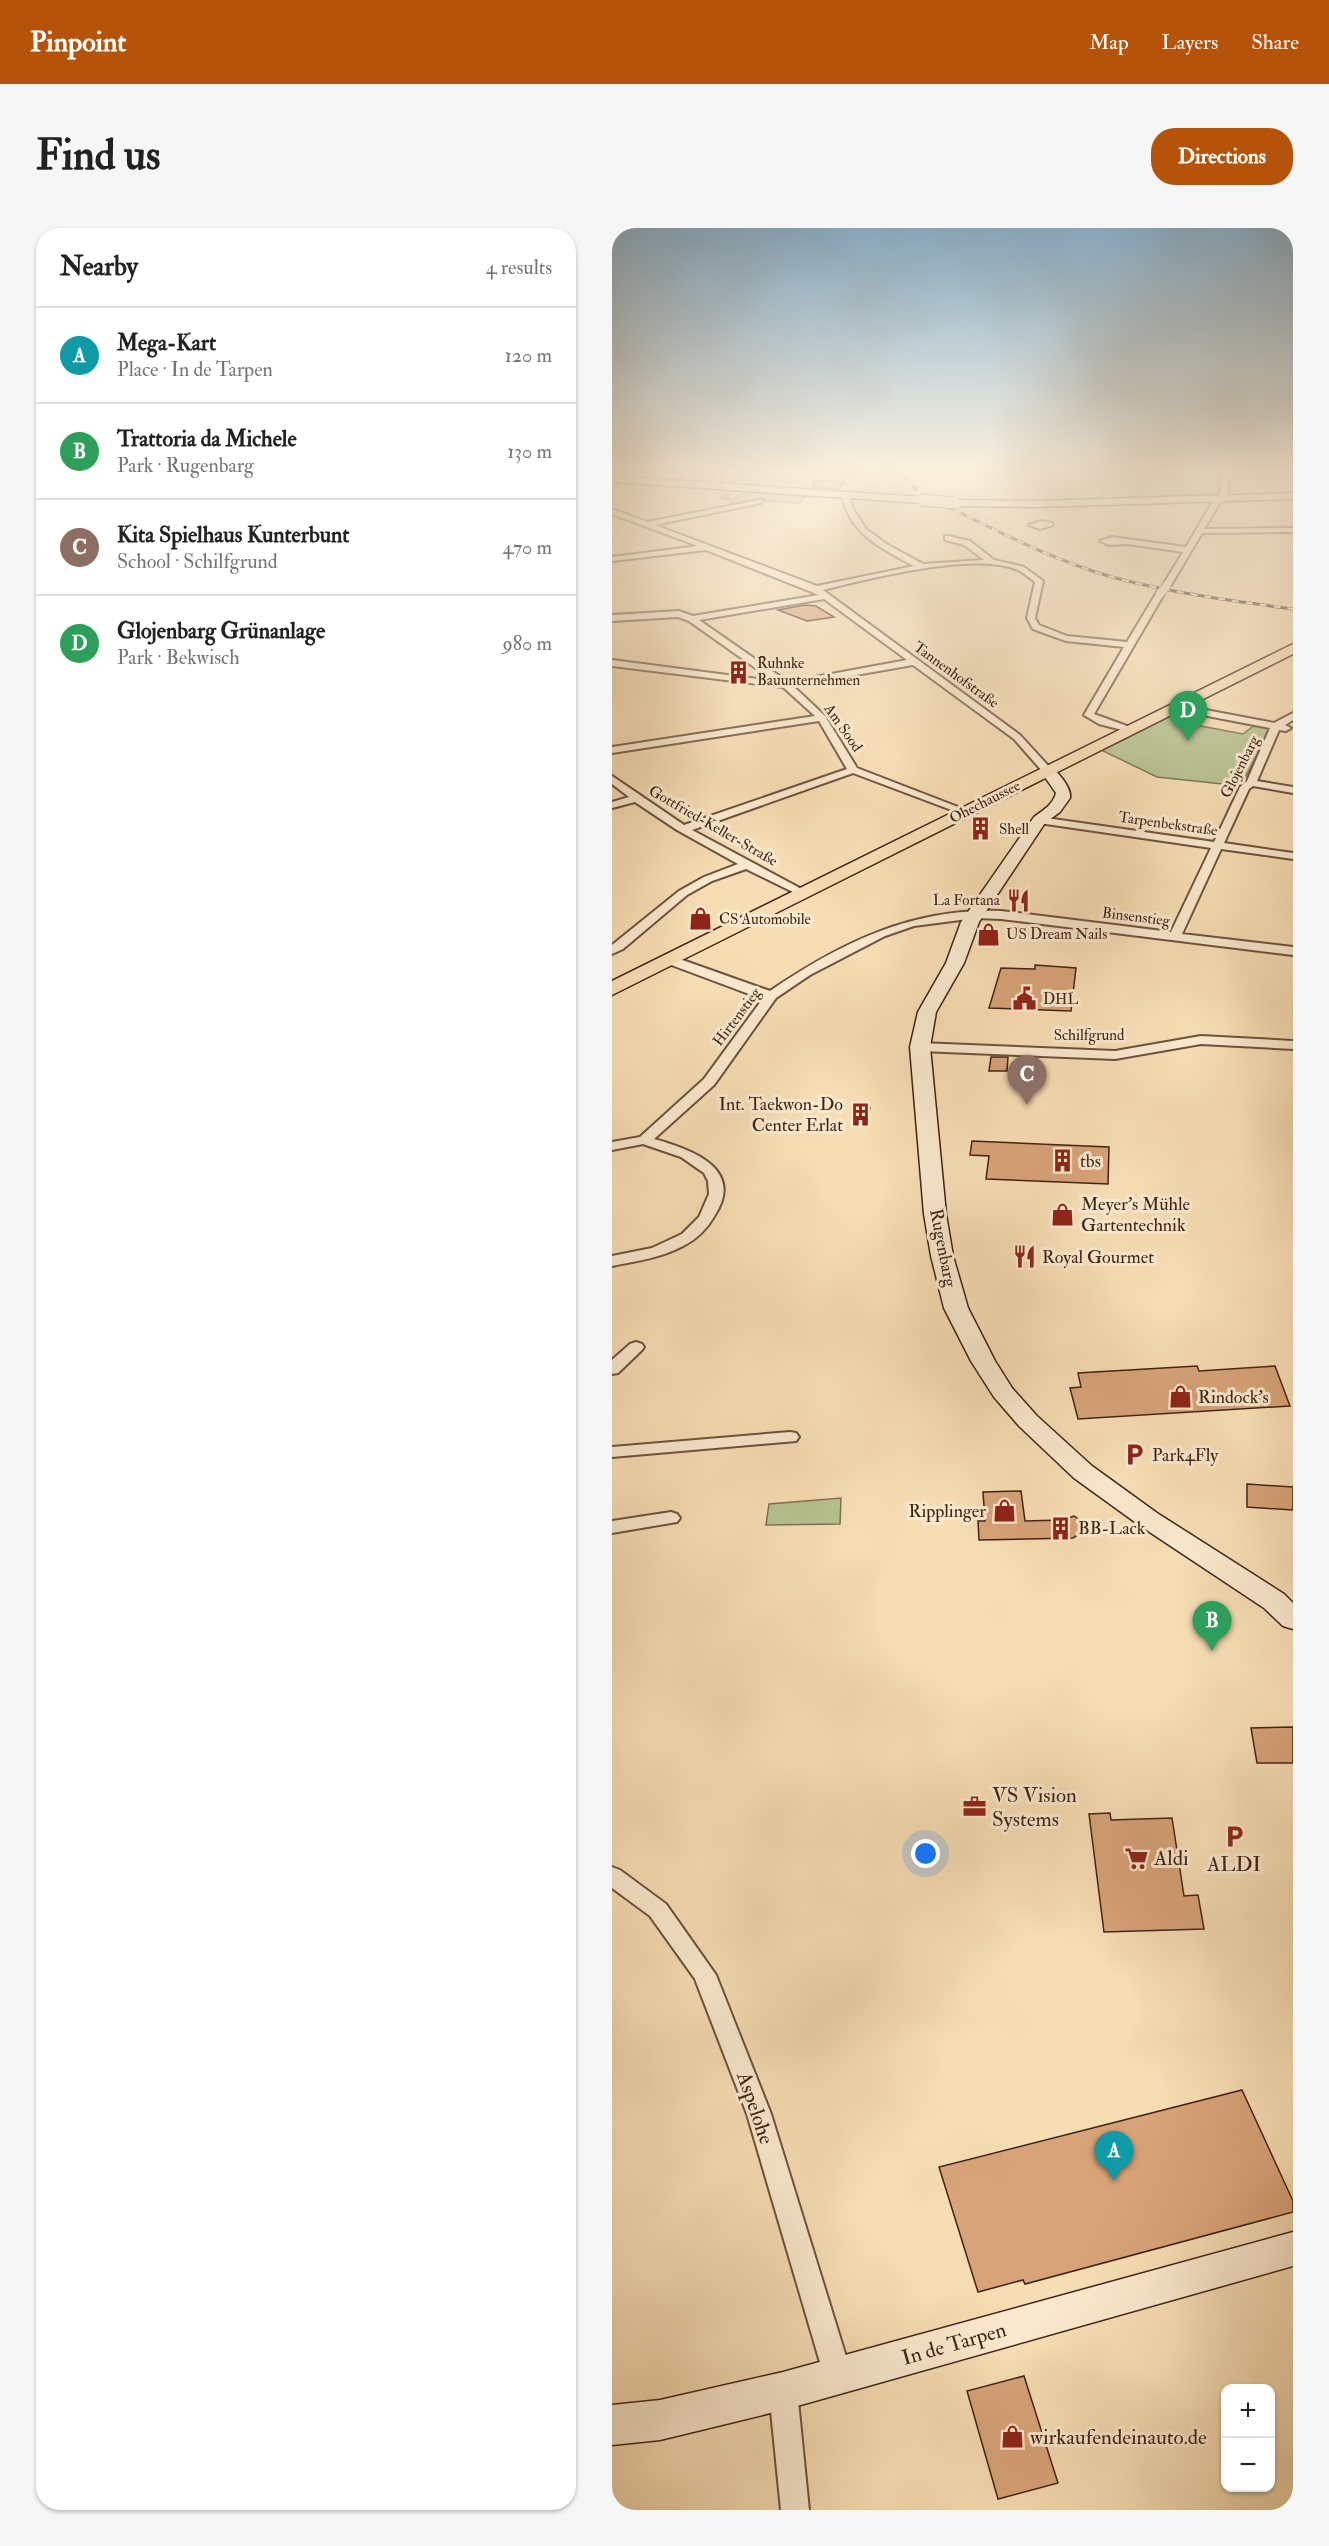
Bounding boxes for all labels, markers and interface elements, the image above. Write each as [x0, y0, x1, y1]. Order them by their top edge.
text: Pinpoint [30, 25, 126, 60]
text: Map [1089, 29, 1129, 56]
text: Layers [1162, 29, 1218, 56]
text: Share [1251, 29, 1299, 56]
button: Directions [1151, 128, 1293, 185]
text: Find us [36, 130, 160, 182]
text: Nearby [60, 251, 138, 283]
text: 4 results [486, 255, 552, 280]
text: Mega-Kart [117, 329, 216, 357]
text: A [73, 343, 86, 368]
text: 120 m [505, 343, 552, 368]
text: Place · In de Tarpen [117, 357, 273, 382]
text: Trattoria da Michele [117, 425, 297, 453]
text: B [73, 439, 86, 464]
text: 130 m [507, 439, 552, 464]
text: Park · Rugenbarg [117, 453, 254, 478]
text: Kita Spielhaus Kunterbunt [117, 521, 349, 549]
text: C [72, 535, 87, 560]
text: 470 m [503, 535, 552, 560]
text: School · Schilfgrund [117, 549, 278, 574]
text: Glojenbarg Grünanlage [117, 617, 325, 645]
text: D [71, 631, 88, 656]
text: 980 m [502, 631, 552, 656]
street label: Tannenhofstraße [909, 638, 1003, 712]
text: Park · Bekwisch [117, 645, 240, 670]
place label: Ruhnke Bauunternehmen [757, 654, 861, 690]
building icon: Ruhnke Bauunternehmen [726, 659, 752, 685]
pin: D [1168, 692, 1208, 741]
street label: Am Sood [819, 699, 867, 756]
street label: Glojenbarg [1216, 732, 1264, 801]
street label: Ohechaussee [946, 776, 1024, 828]
street label: Gottfried-Keller-Straße [645, 781, 781, 871]
street label: Tarpenbekstraße [1117, 808, 1219, 841]
building icon: Shell [968, 816, 994, 842]
place label: Shell [999, 820, 1029, 839]
restaurant icon: La Fortana [1005, 887, 1031, 913]
place label: La Fortana [933, 891, 1001, 910]
street label: Binsenstieg [1101, 903, 1172, 931]
shop icon: CS Automobile [688, 906, 714, 932]
place label: CS Automobile [719, 910, 811, 929]
shop icon: US Dream Nails [975, 921, 1001, 947]
place label: US Dream Nails [1006, 925, 1107, 944]
street label: Hirtenstieg [709, 984, 766, 1050]
public building icon: DHL [1012, 986, 1038, 1012]
place label: DHL [1043, 990, 1078, 1009]
street label: Schilfgrund [1054, 1026, 1125, 1045]
pin: C [1008, 1056, 1046, 1105]
place label: Int. Taekwon-Do Center Erlat [719, 1093, 843, 1137]
building icon: Int. Taekwon-Do Center Erlat [848, 1101, 874, 1127]
building icon: tbs [1049, 1148, 1075, 1174]
place label: tbs [1080, 1150, 1101, 1173]
place label: Meyer’s Mühle Gartentechnik [1081, 1193, 1190, 1237]
shop icon: Meyer’s Mühle Gartentechnik [1050, 1201, 1076, 1227]
street label: Rugenbarg [924, 1207, 962, 1290]
restaurant icon: Royal Gourmet [1011, 1244, 1037, 1270]
place label: Royal Gourmet [1042, 1246, 1154, 1269]
shop icon: Rindock's [1167, 1384, 1193, 1410]
place label: Rindock's [1198, 1386, 1269, 1409]
parking icon: Park4Fly [1121, 1442, 1147, 1468]
place label: Park4Fly [1152, 1444, 1219, 1467]
shop icon: Ripplinger [991, 1498, 1017, 1524]
place label: Ripplinger [909, 1500, 986, 1523]
building icon: BB-Lack [1047, 1515, 1073, 1541]
place label: BB-Lack [1078, 1517, 1146, 1540]
pin: B [1192, 1602, 1232, 1651]
place label: VS Vision Systems [992, 1782, 1077, 1833]
office icon: VS Vision Systems [961, 1794, 987, 1820]
parking icon: ALDI [1221, 1823, 1247, 1849]
your location [911, 1839, 940, 1868]
supermarket icon: Aldi [1123, 1845, 1149, 1871]
place label: Aldi [1153, 1845, 1189, 1872]
place label: ALDI [1206, 1851, 1261, 1878]
street label: Aspelohe [730, 2067, 780, 2148]
pin: A [1094, 2132, 1134, 2181]
street label: In de Tarpen [899, 2316, 1009, 2372]
map controls [1221, 2384, 1275, 2492]
button: + [1221, 2384, 1275, 2438]
shop icon: wirkaufendeinauto.de [999, 2424, 1025, 2450]
place label: wirkaufendeinauto.de [1030, 2424, 1207, 2451]
button: − [1221, 2438, 1275, 2492]

